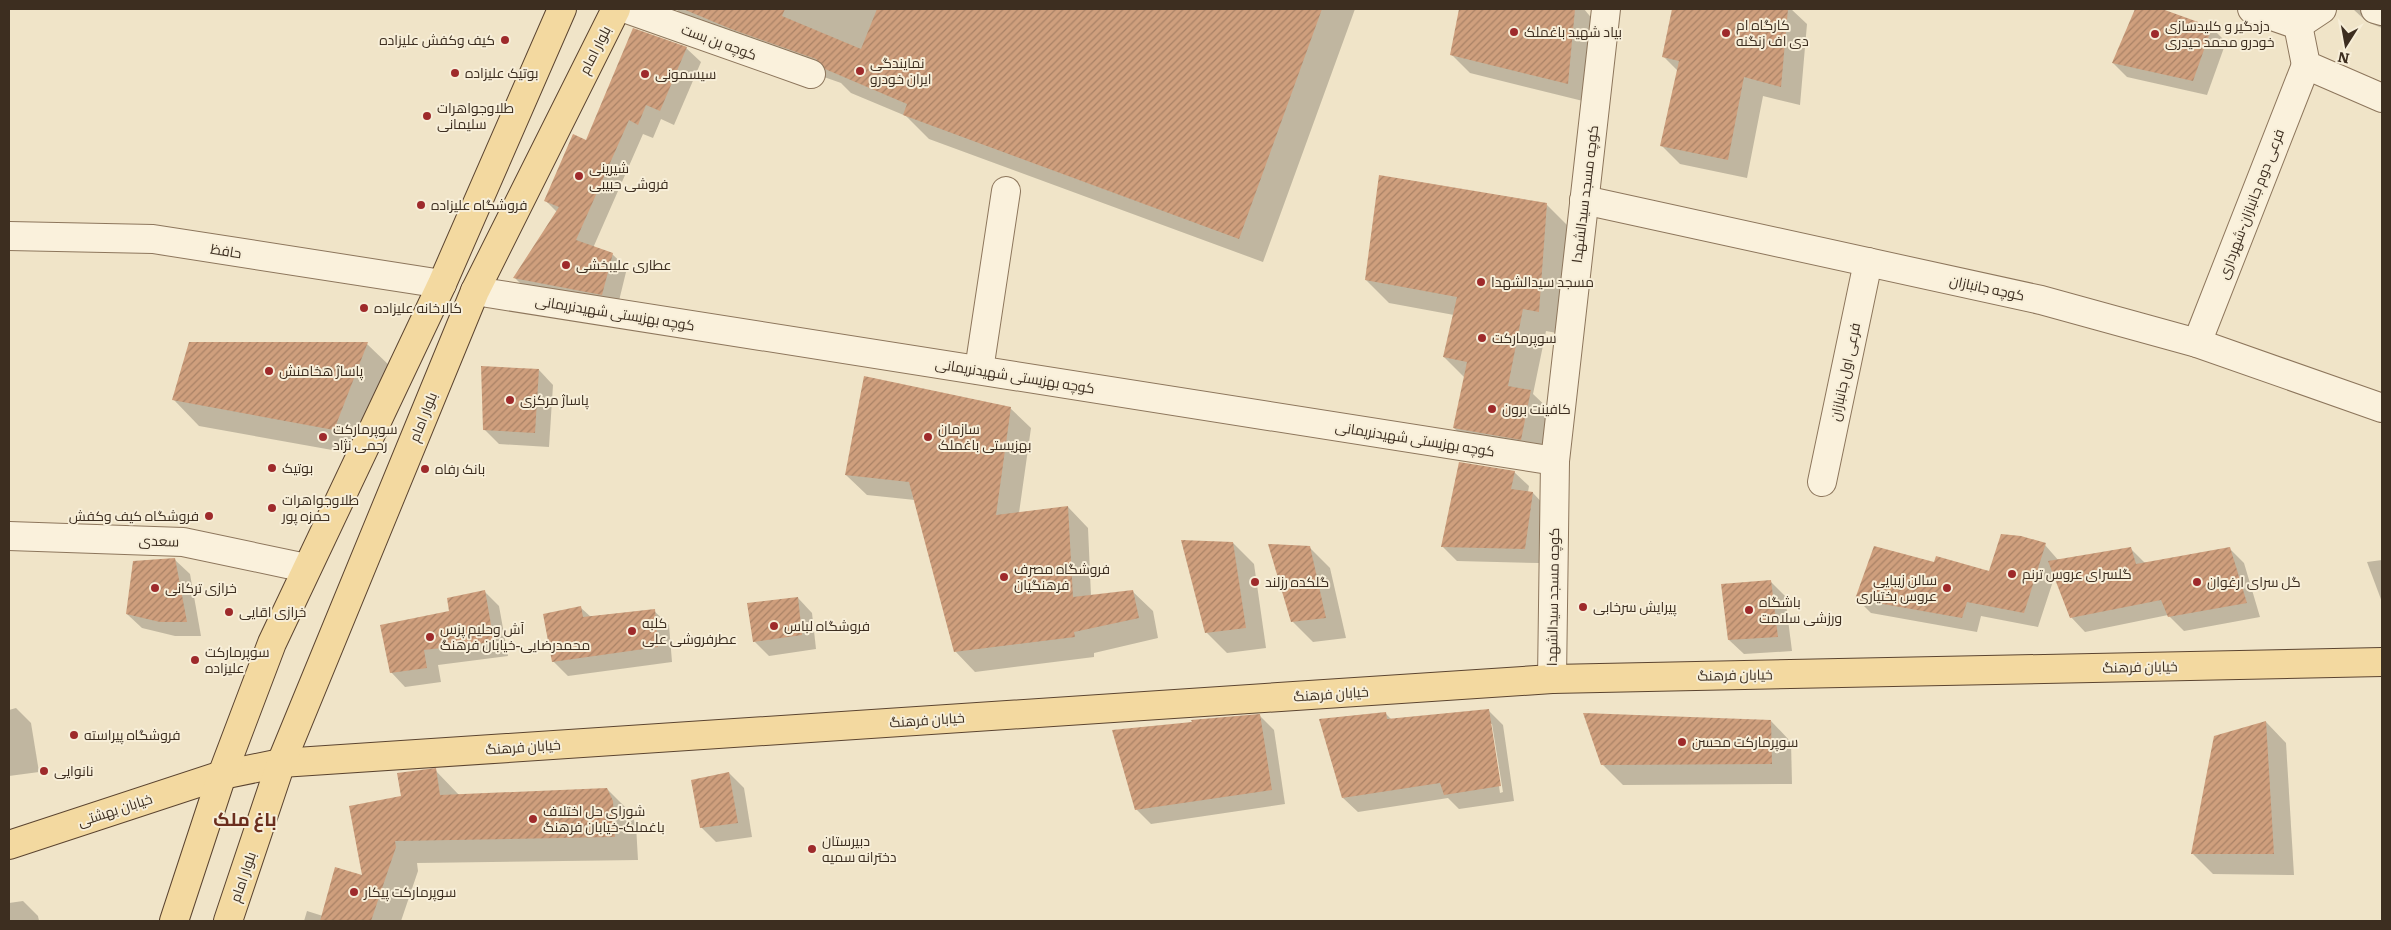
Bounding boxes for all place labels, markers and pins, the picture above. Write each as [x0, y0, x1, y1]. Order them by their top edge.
place label: کارگاه ام دی اف زنگنه [1736, 14, 1809, 50]
place label: دزدگیر و کلیدسازی خودرو محمد حیدری [2165, 15, 2275, 51]
place label: بیاد شهید باغملک [1524, 21, 1622, 41]
marker: بیاد شهید باغملک [1508, 26, 1520, 38]
marker: کارگاه ام دی اف زنگنه [1720, 27, 1732, 39]
marker: دزدگیر و کلیدسازی خودرو محمد حیدری [2149, 28, 2161, 40]
place label: کیف وکفش علیزاده [379, 29, 495, 49]
marker: کیف وکفش علیزاده [499, 34, 511, 46]
place label: نمایندگی ایران خودرو [870, 52, 932, 88]
place label: بوتیک علیزاده [465, 62, 539, 82]
place label: سیسمونی [655, 63, 716, 83]
marker: نمایندگی ایران خودرو [854, 65, 866, 77]
marker: بوتیک علیزاده [449, 67, 461, 79]
marker: سیسمونی [639, 68, 651, 80]
place label: طلاوجواهرات سلیمانی [437, 97, 514, 133]
marker: طلاوجواهرات سلیمانی [421, 110, 433, 122]
place label: شیرینی فروشی حبیبی [589, 157, 669, 193]
marker: شیرینی فروشی حبیبی [573, 170, 585, 182]
place label: فروشگاه علیزاده [431, 194, 528, 214]
marker: فروشگاه علیزاده [415, 199, 427, 211]
place label: عطاری علیبخشی [576, 254, 672, 274]
marker: عطاری علیبخشی [560, 259, 572, 271]
place label: مسجد سیدالشهدا [1491, 271, 1594, 291]
marker: مسجد سیدالشهدا [1475, 276, 1487, 288]
place label: کالاخانه علیزاده [374, 297, 462, 317]
marker: کالاخانه علیزاده [358, 302, 370, 314]
place label: سوپرمارکت [1492, 327, 1557, 348]
marker: سوپرمارکت [1476, 332, 1488, 344]
place label: پاساژ هخامنش [279, 360, 364, 381]
marker: پاساژ هخامنش [263, 365, 275, 377]
place label: پاساژ مرکزی [520, 389, 589, 410]
marker: پاساژ مرکزی [504, 394, 516, 406]
place label: کافینت برون [1502, 398, 1571, 418]
marker: کافینت برون [1486, 403, 1498, 415]
place label: سوپرمارکت رحمی نژاد [333, 418, 398, 454]
place label: سازمان بهزیستی باغملک [938, 418, 1032, 454]
marker: سوپرمارکت رحمی نژاد [317, 431, 329, 443]
marker: سازمان بهزیستی باغملک [922, 431, 934, 443]
place label: بوتیک [282, 457, 313, 477]
place label: بانک رفاه [435, 458, 485, 478]
marker: بوتیک [266, 462, 278, 474]
marker: بانک رفاه [419, 463, 431, 475]
place label: طلاوجواهرات حمزه پور [281, 489, 359, 526]
marker: طلاوجواهرات حمزه پور [266, 502, 278, 514]
place label: فروشگاه کیف وکفش [69, 505, 199, 525]
marker: فروشگاه کیف وکفش [203, 510, 215, 522]
place label: فروشگاه مصرف فرهنگیان [1014, 558, 1110, 594]
place label: گلسرای عروس ترنم [2022, 563, 2132, 584]
marker: گلسرای عروس ترنم [2006, 568, 2018, 580]
place label: سالن زیبایی عروس بختیاری [1856, 569, 1937, 605]
marker: فروشگاه مصرف فرهنگیان [998, 571, 1010, 583]
place label: گلکده رزلند [1265, 571, 1329, 591]
place label: گل سرای ارغوان [2207, 571, 2301, 591]
marker: گلکده رزلند [1249, 576, 1261, 588]
marker: گل سرای ارغوان [2191, 576, 2203, 588]
place label: خرازی ترکانی [165, 577, 237, 597]
marker: خرازی ترکانی [149, 582, 161, 594]
marker: سالن زیبایی عروس بختیاری [1941, 582, 1953, 594]
place label: باشگاه ورزشی سلامت [1759, 591, 1842, 627]
place label: پیرایش سرخابی [1593, 596, 1677, 617]
place label: خرازی اقایی [239, 601, 306, 621]
marker: پیرایش سرخابی [1577, 601, 1589, 613]
marker: باشگاه ورزشی سلامت [1743, 604, 1755, 616]
marker: خرازی اقایی [223, 606, 235, 618]
place label: کلبه عطرفروشی علی [642, 612, 737, 648]
place label: فروشگاه لباس [784, 615, 870, 635]
place label: آش وحلیم پزس محمدرضایی-خیابان فرهنگ [440, 618, 590, 654]
marker: فروشگاه لباس [768, 620, 780, 632]
marker: کلبه عطرفروشی علی [626, 625, 638, 637]
marker: آش وحلیم پزس محمدرضایی-خیابان فرهنگ [424, 631, 436, 643]
place label: سوپرمارکت علیزاده [205, 641, 270, 677]
marker: سوپرمارکت علیزاده [189, 654, 201, 666]
place label: فروشگاه پیراسته [84, 724, 181, 745]
marker: فروشگاه پیراسته [68, 729, 80, 741]
place label: سوپرمارکت محسن [1692, 731, 1798, 752]
marker: سوپرمارکت محسن [1676, 736, 1688, 748]
place label: نانوایی [54, 760, 94, 780]
marker: نانوایی [38, 765, 50, 777]
place label: شورای حل اختلاف باغملک-خیابان فرهنگ [543, 800, 665, 836]
marker: شورای حل اختلاف باغملک-خیابان فرهنگ [527, 813, 539, 825]
place label: دبیرستان دخترانه سمیه [822, 830, 896, 866]
marker: دبیرستان دخترانه سمیه [806, 843, 818, 855]
place label: سوپرمارکت پیکار [363, 881, 456, 902]
marker: سوپرمارکت پیکار [348, 886, 360, 898]

